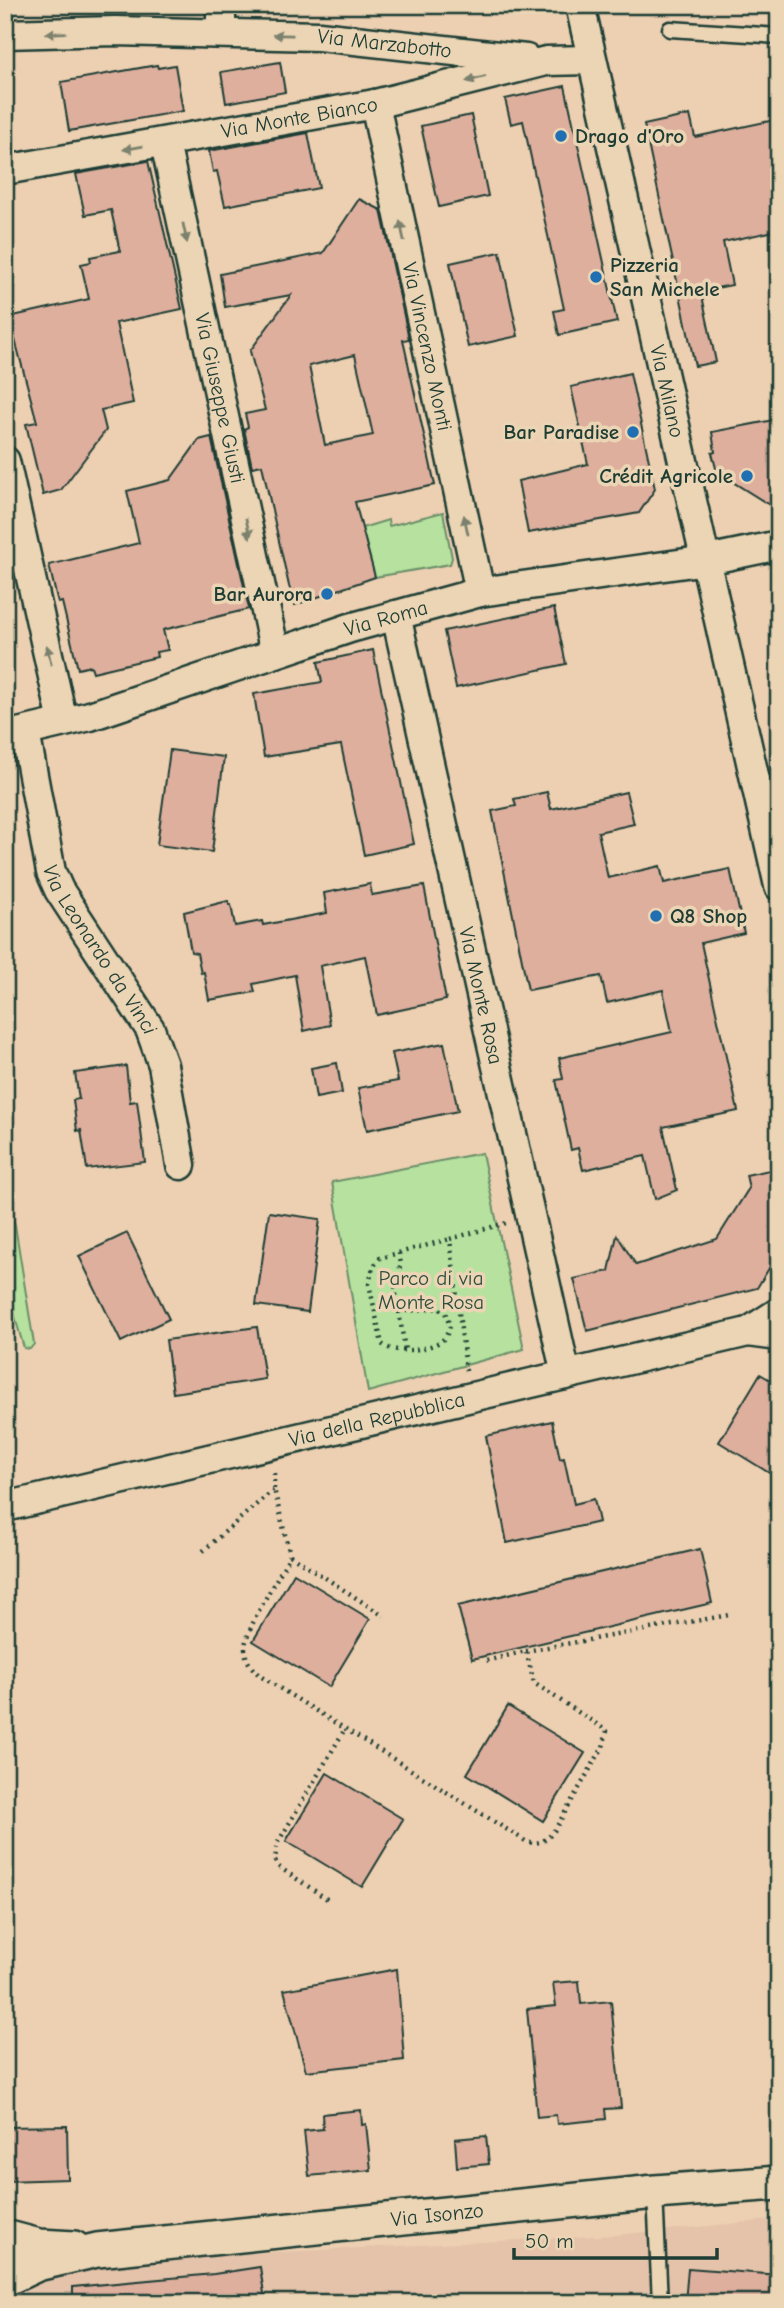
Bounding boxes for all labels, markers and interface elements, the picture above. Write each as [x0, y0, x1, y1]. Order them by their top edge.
street label: Via Marzabotto [316, 24, 453, 63]
one-way arrow [45, 27, 67, 38]
one-way arrow [272, 29, 294, 40]
one-way arrow [465, 74, 487, 85]
street label: Via Monte Bianco [219, 92, 380, 143]
place label: Drago d'Oro [575, 124, 684, 148]
marker: Drago d'Oro [553, 128, 569, 144]
one-way arrow [122, 143, 144, 154]
one-way arrow [397, 220, 408, 242]
one-way arrow [179, 222, 190, 244]
place label: Pizzeria San Michele [610, 253, 720, 301]
street label: Via Vincenzo Monti [397, 260, 457, 433]
marker: Pizzeria San Michele [588, 269, 604, 285]
street label: Via Giuseppe Giusti [190, 311, 250, 486]
street label: Via Milano [645, 343, 689, 440]
place label: Bar Paradise [503, 420, 619, 444]
marker: Bar Paradise [625, 424, 641, 440]
place label: Crédit Agricole [599, 464, 733, 488]
marker: Crédit Agricole [739, 468, 755, 484]
one-way arrow [460, 514, 471, 536]
one-way arrow [243, 517, 254, 539]
place label: Bar Aurora [214, 582, 313, 606]
marker: Bar Aurora [319, 586, 335, 602]
street label: Via Roma [341, 595, 430, 641]
one-way arrow [43, 644, 54, 666]
street label: Via Leonardo da Vinci [38, 863, 163, 1037]
place label: Q8 Shop [670, 904, 747, 928]
marker: Q8 Shop [648, 908, 664, 924]
street label: Via Monte Rosa [454, 925, 508, 1067]
park label: Parco di via Monte Rosa [378, 1266, 484, 1314]
street label: Via della Repubblica [286, 1387, 467, 1452]
street label: Via Isonzo [390, 2198, 485, 2231]
scale bar [514, 2217, 718, 2261]
text: 50 m [525, 2229, 574, 2253]

